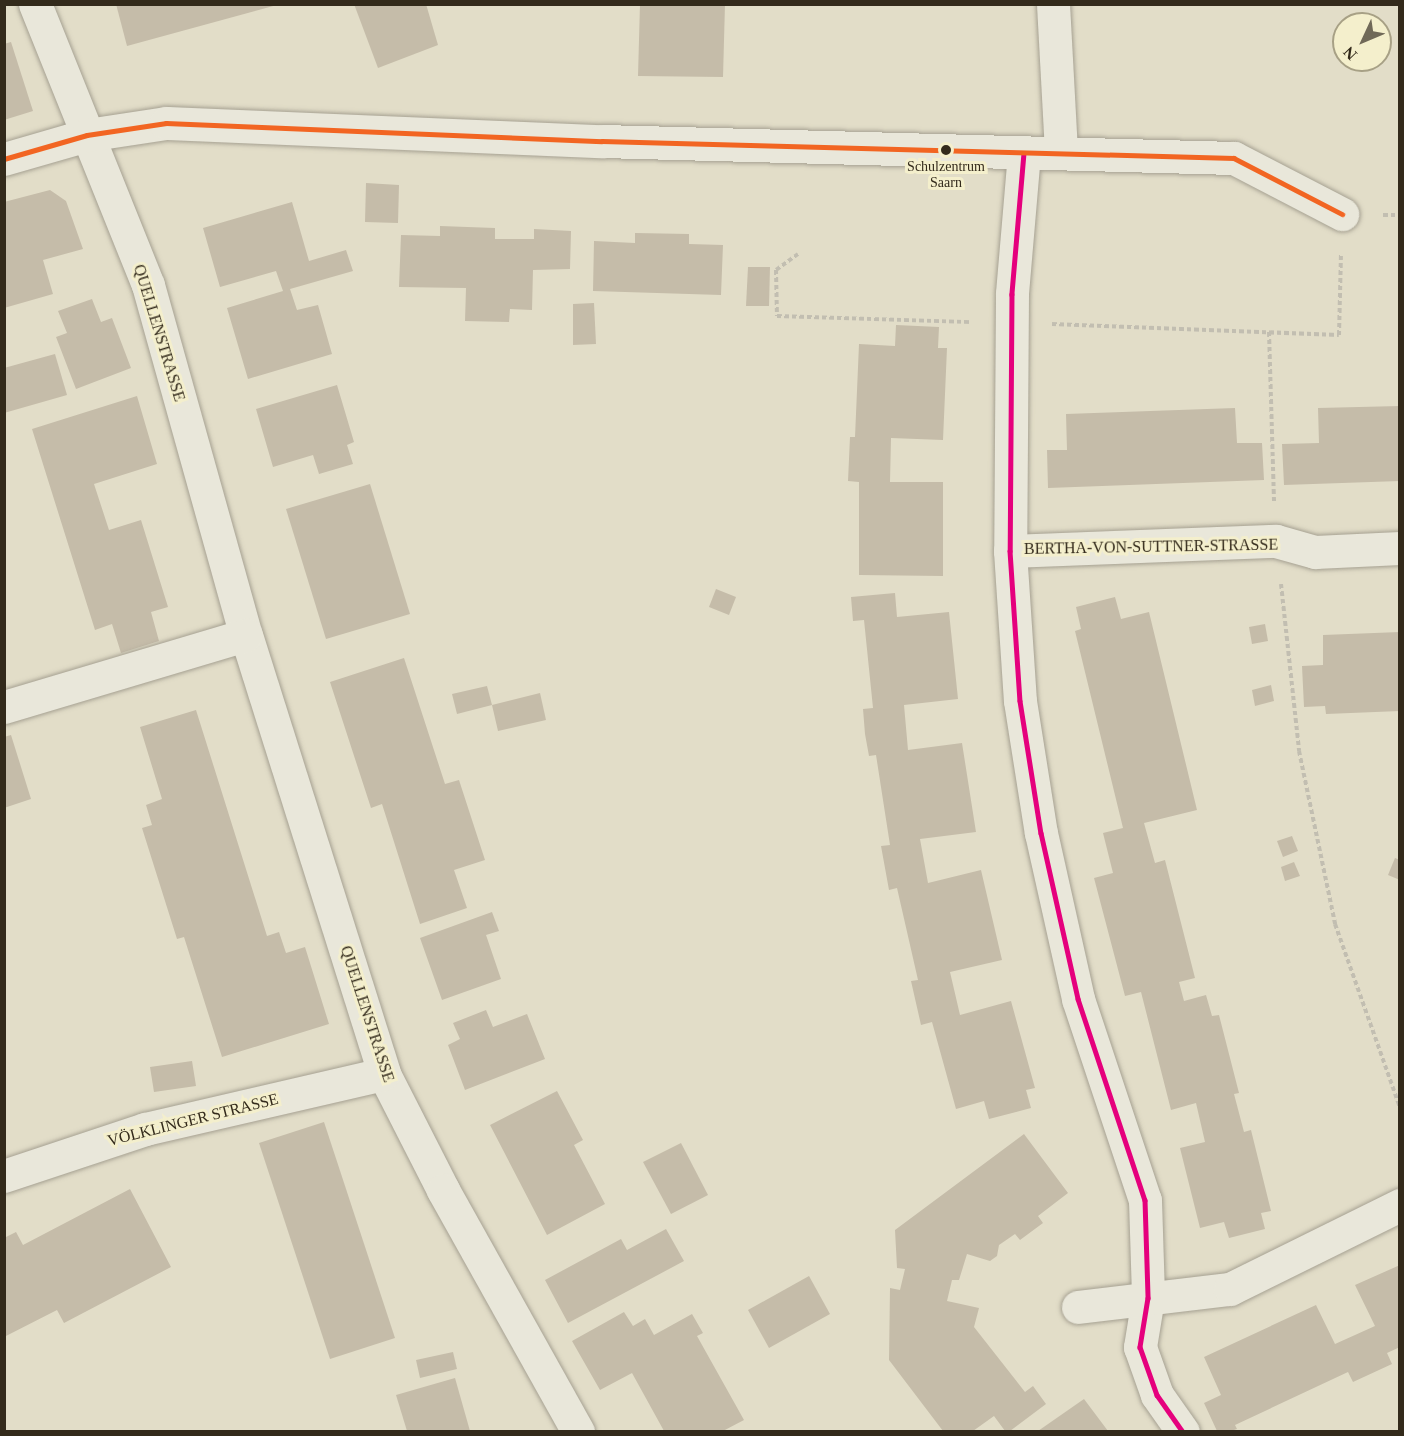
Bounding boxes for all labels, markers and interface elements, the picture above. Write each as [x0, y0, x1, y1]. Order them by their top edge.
north arrow [1332, 12, 1392, 72]
text: N [1340, 43, 1360, 64]
marker: Schulzentrum Saarn [940, 144, 952, 156]
place label: Schulzentrum Saarn [907, 159, 985, 192]
street label: QUELLENSTRASSE [129, 262, 189, 404]
street label: BERTHA-VON-SUTTNER-STRASSE [1024, 535, 1278, 559]
street label: QUELLENSTRASSE [336, 943, 398, 1085]
street label: VÖLKLINGER STRASSE [106, 1089, 280, 1151]

